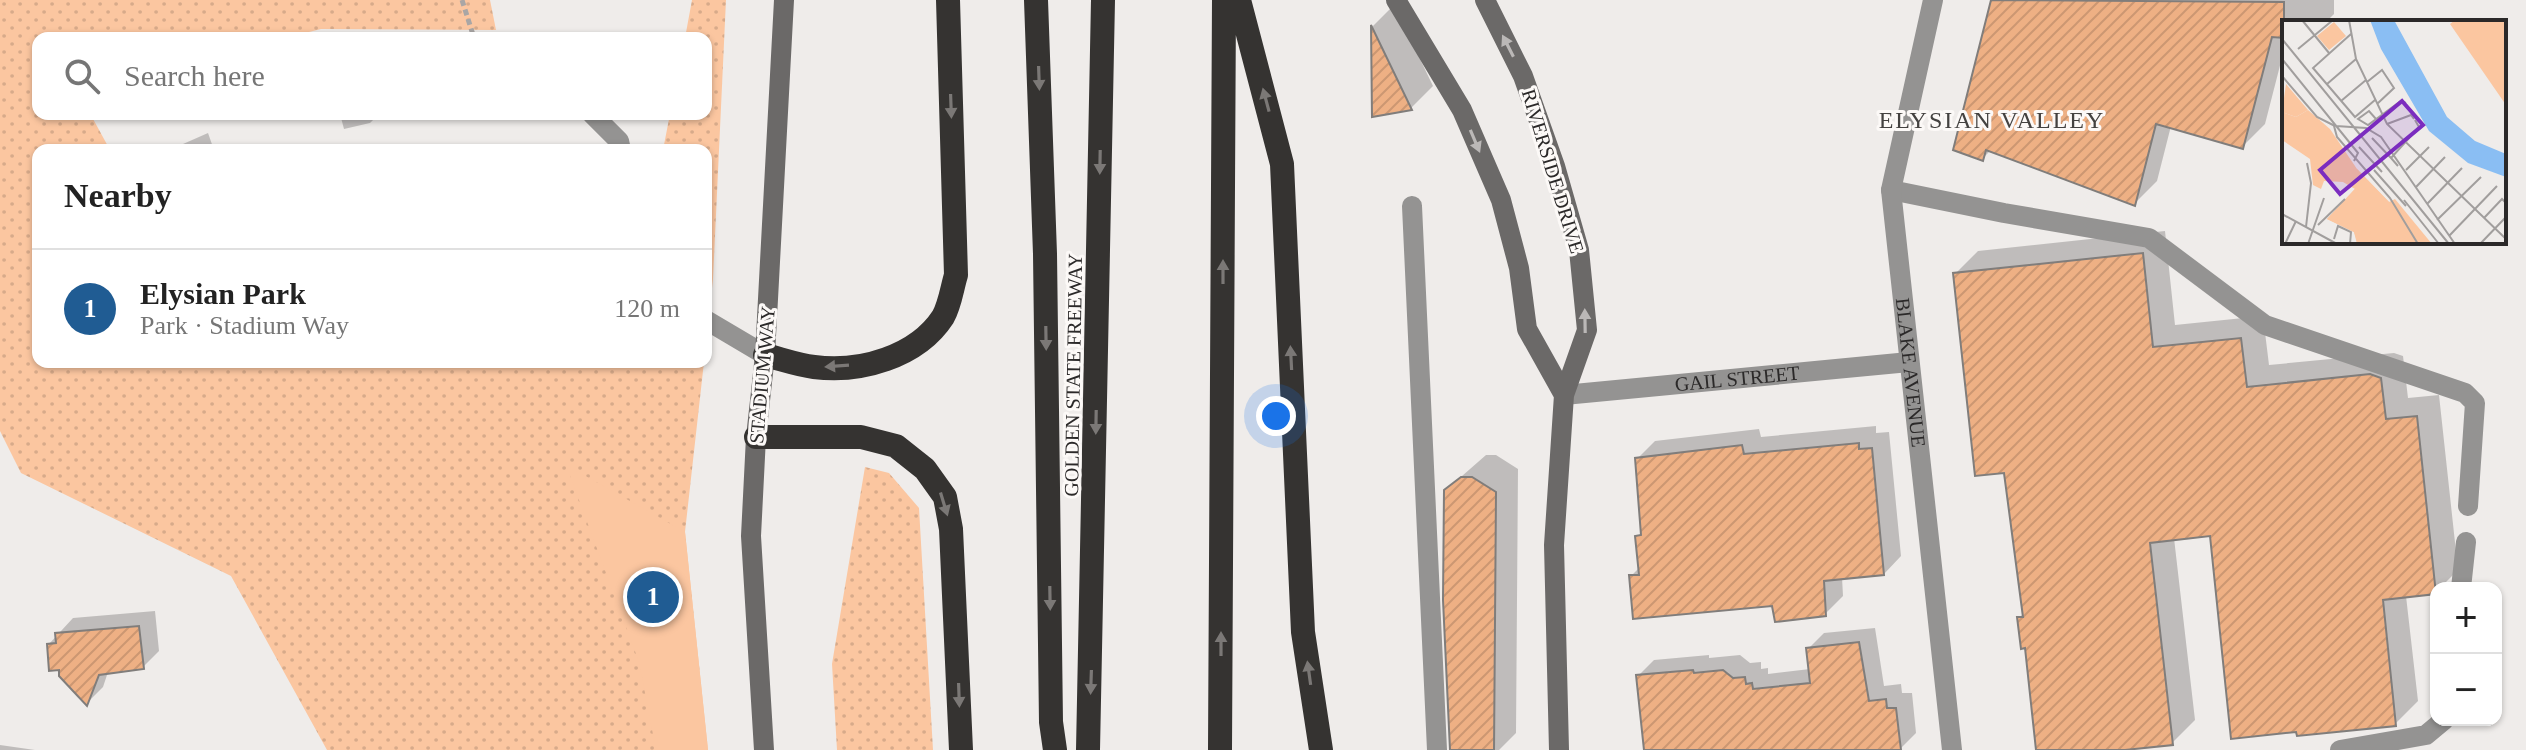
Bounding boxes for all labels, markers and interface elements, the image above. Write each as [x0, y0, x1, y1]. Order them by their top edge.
inset map [2282, 20, 2506, 244]
search box [32, 32, 712, 120]
one-way arrow [1501, 35, 1515, 58]
icon: search [60, 54, 104, 98]
text: Search here [124, 59, 265, 92]
one-way arrow [1032, 66, 1045, 91]
street label: RIVERSIDE DRIVE [1518, 86, 1588, 256]
one-way arrow [1259, 87, 1271, 112]
one-way arrow [945, 94, 958, 119]
district label: ELYSIAN VALLEY [1879, 107, 2105, 133]
one-way arrow [1469, 129, 1482, 153]
one-way arrow [1094, 150, 1106, 175]
text: Nearby [64, 177, 172, 214]
street label: GOLDEN STATE FREEWAY [1060, 253, 1086, 497]
one-way arrow [1217, 259, 1229, 284]
text: Elysian Park [140, 277, 306, 310]
text: 1 [84, 294, 97, 323]
text: 120 m [614, 294, 680, 323]
street label: BLAKE AVENUE [1892, 296, 1930, 448]
street label: STADIUM WAY [745, 305, 779, 445]
one-way arrow [1579, 308, 1592, 333]
text: Park · Stadium Way [140, 311, 349, 340]
one-way arrow [1040, 326, 1052, 351]
one-way arrow [1284, 345, 1297, 370]
one-way arrow [824, 360, 849, 373]
street label: GAIL STREET [1674, 362, 1801, 395]
your location [1256, 396, 1296, 436]
one-way arrow [1090, 410, 1102, 435]
one-way arrow [938, 492, 951, 516]
pin: 1 [627, 567, 679, 627]
map controls [2430, 582, 2502, 726]
button: + [2430, 582, 2502, 654]
one-way arrow [1043, 586, 1056, 611]
one-way arrow [1215, 631, 1227, 656]
button: − [2430, 654, 2502, 726]
one-way arrow [1302, 660, 1315, 685]
one-way arrow [1084, 670, 1097, 695]
one-way arrow [952, 683, 965, 708]

